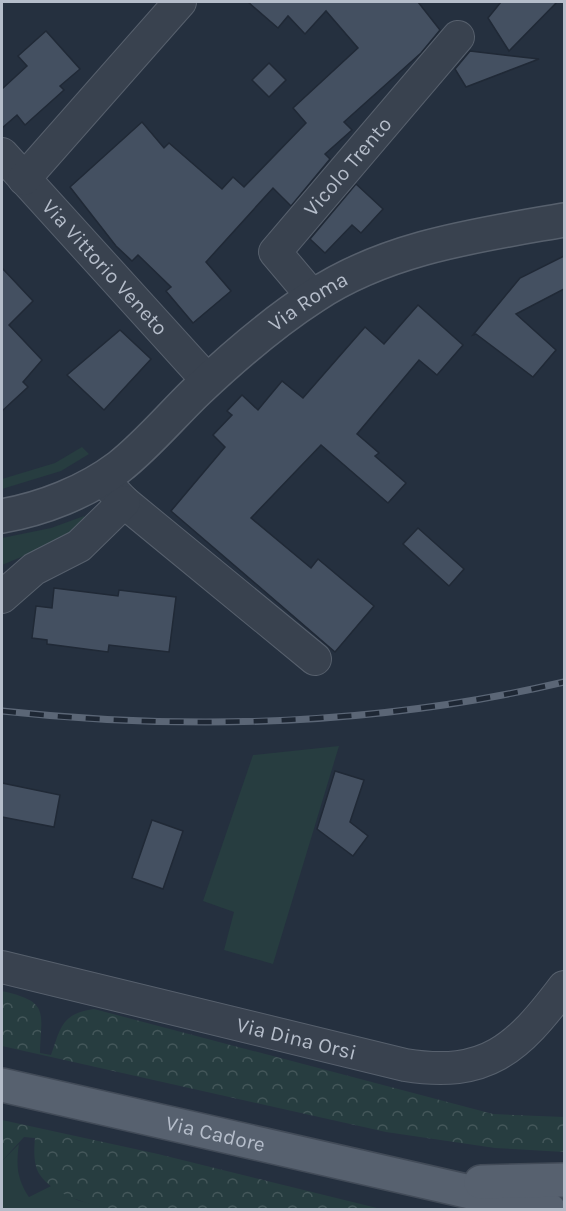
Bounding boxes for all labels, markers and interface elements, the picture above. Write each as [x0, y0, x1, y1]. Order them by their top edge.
street label: Vicolo Trento [299, 112, 396, 221]
street label: Via Vittorio Veneto [37, 194, 173, 340]
street label: Via Roma [264, 267, 352, 336]
street label: Via Dina Orsi [234, 1012, 359, 1065]
street label: Via Cadore [163, 1111, 268, 1157]

